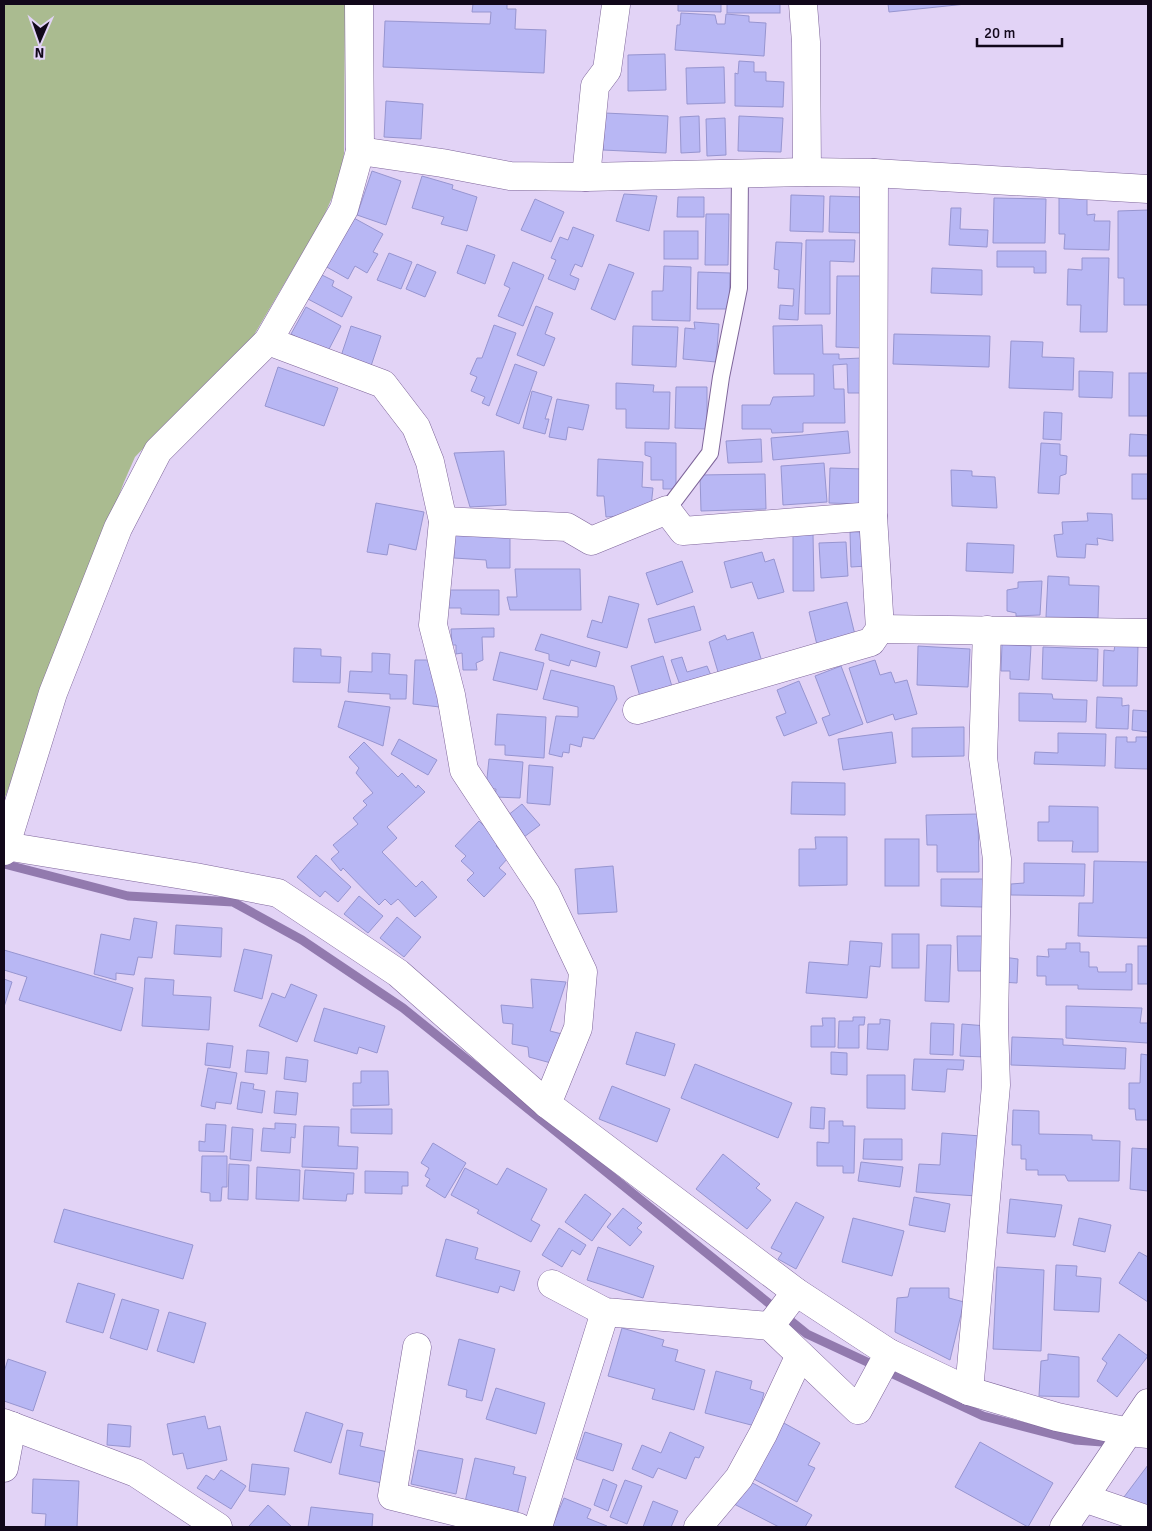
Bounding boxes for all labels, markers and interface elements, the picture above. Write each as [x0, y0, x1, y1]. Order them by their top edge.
north arrow [15, 15, 65, 65]
scale bar [977, 15, 1062, 47]
text: 20 m [984, 24, 1015, 42]
text: N [34, 44, 45, 61]

